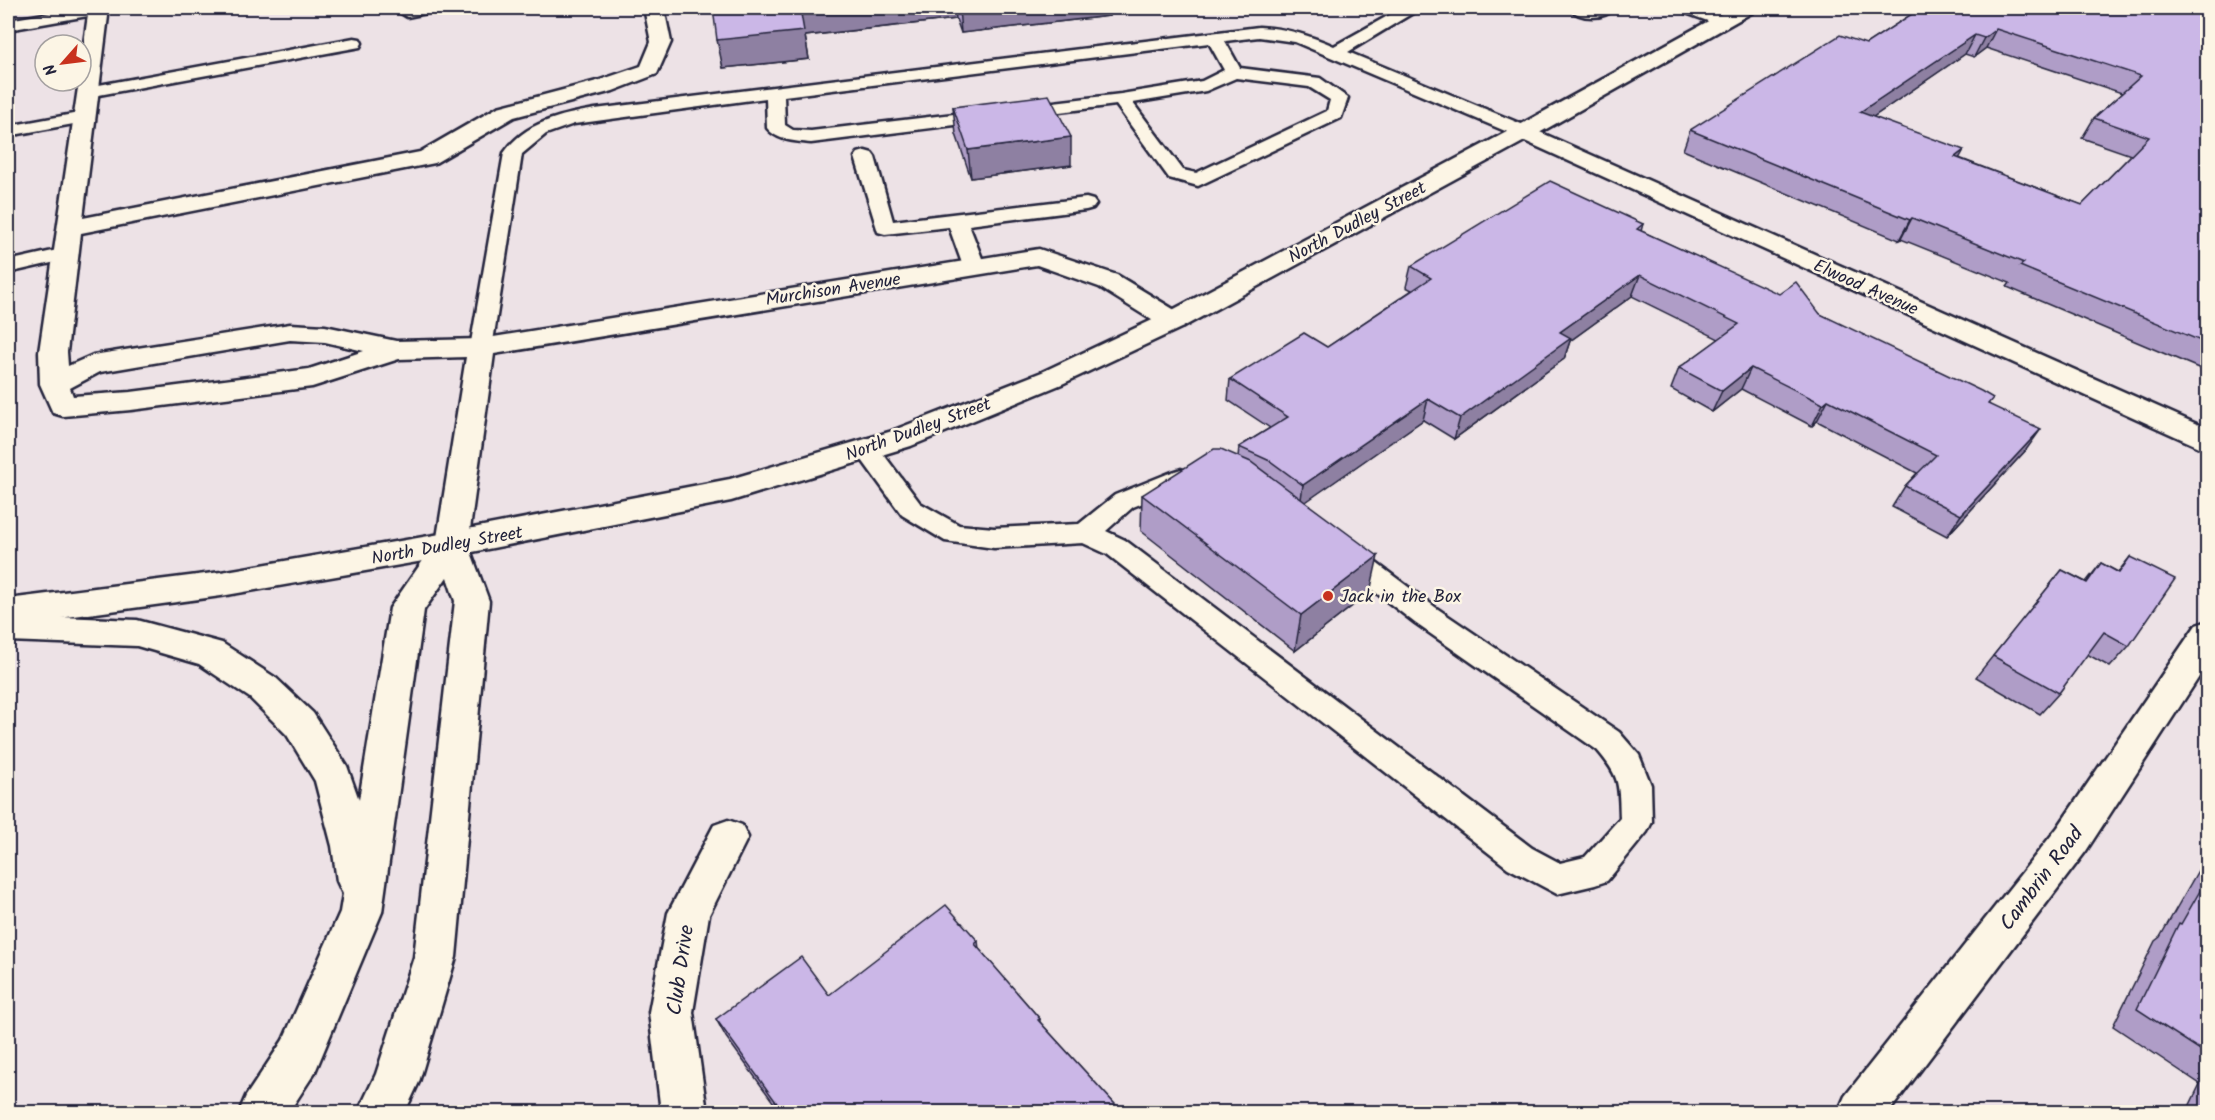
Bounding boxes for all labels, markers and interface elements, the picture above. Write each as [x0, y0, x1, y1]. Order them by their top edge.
north arrow [33, 33, 93, 93]
text: N [38, 59, 64, 80]
street label: North Dudley Street [1283, 174, 1433, 272]
street label: Elwood Avenue [1808, 252, 1923, 325]
street label: Murchison Avenue [764, 265, 903, 315]
street label: North Dudley Street [842, 390, 996, 470]
street label: North Dudley Street [369, 519, 526, 574]
place label: Jack in the Box [1340, 583, 1461, 612]
marker: Jack in the Box [1321, 589, 1335, 603]
street label: Cambrin Road [1992, 819, 2093, 938]
street label: Club Drive [659, 922, 704, 1018]

